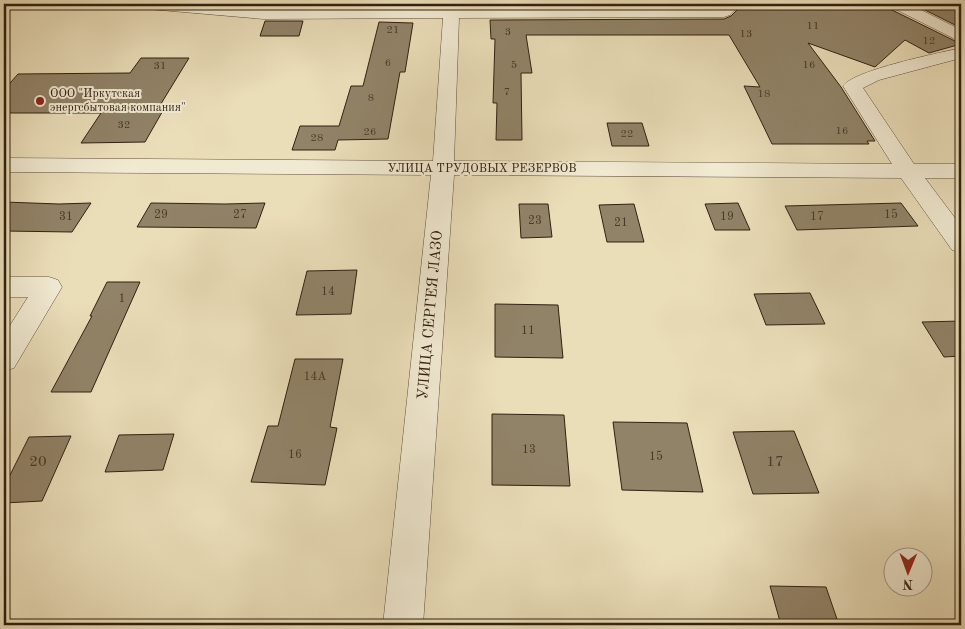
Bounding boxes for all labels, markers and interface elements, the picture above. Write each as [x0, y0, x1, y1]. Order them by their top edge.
house number: 11 [807, 21, 819, 32]
house number: 21 [387, 25, 399, 36]
house number: 3 [505, 27, 511, 38]
house number: 13 [740, 29, 752, 40]
house number: 12 [923, 36, 935, 47]
house number: 6 [385, 58, 391, 69]
house number: 5 [511, 60, 517, 71]
house number: 16 [803, 60, 815, 71]
house number: 31 [154, 61, 166, 72]
house number: 7 [504, 87, 510, 98]
place label: ООО "Иркутская энергсбытовая компания" [50, 88, 186, 114]
house number: 18 [758, 89, 770, 100]
house number: 8 [368, 93, 374, 104]
marker: ООО "Иркутская энергсбытовая компания" [34, 95, 46, 107]
house number: 32 [118, 120, 130, 131]
house number: 16 [836, 126, 848, 137]
house number: 26 [364, 127, 376, 138]
house number: 22 [621, 129, 633, 140]
house number: 28 [311, 133, 323, 144]
street label: УЛИЦА ТРУДОВЫХ РЕЗЕРВОВ [387, 163, 577, 175]
house number: 15 [884, 208, 898, 221]
house number: 29 [154, 209, 168, 221]
house number: 27 [233, 209, 247, 221]
house number: 31 [59, 211, 73, 223]
house number: 19 [720, 211, 734, 223]
house number: 17 [810, 211, 824, 223]
house number: 23 [528, 215, 542, 227]
house number: 21 [614, 217, 628, 229]
street label: УЛИЦА СЕРГЕЯ ЛАЗО [416, 230, 446, 400]
house number: 14 [321, 286, 335, 298]
house number: 1 [119, 293, 125, 305]
house number: 11 [521, 325, 535, 337]
house number: 14А [303, 371, 327, 383]
house number: 13 [522, 444, 536, 456]
house number: 16 [288, 449, 302, 461]
house number: 15 [649, 450, 663, 463]
house number: 20 [29, 455, 47, 470]
house number: 17 [766, 455, 784, 470]
north arrow [882, 546, 932, 596]
text: N [902, 577, 913, 591]

